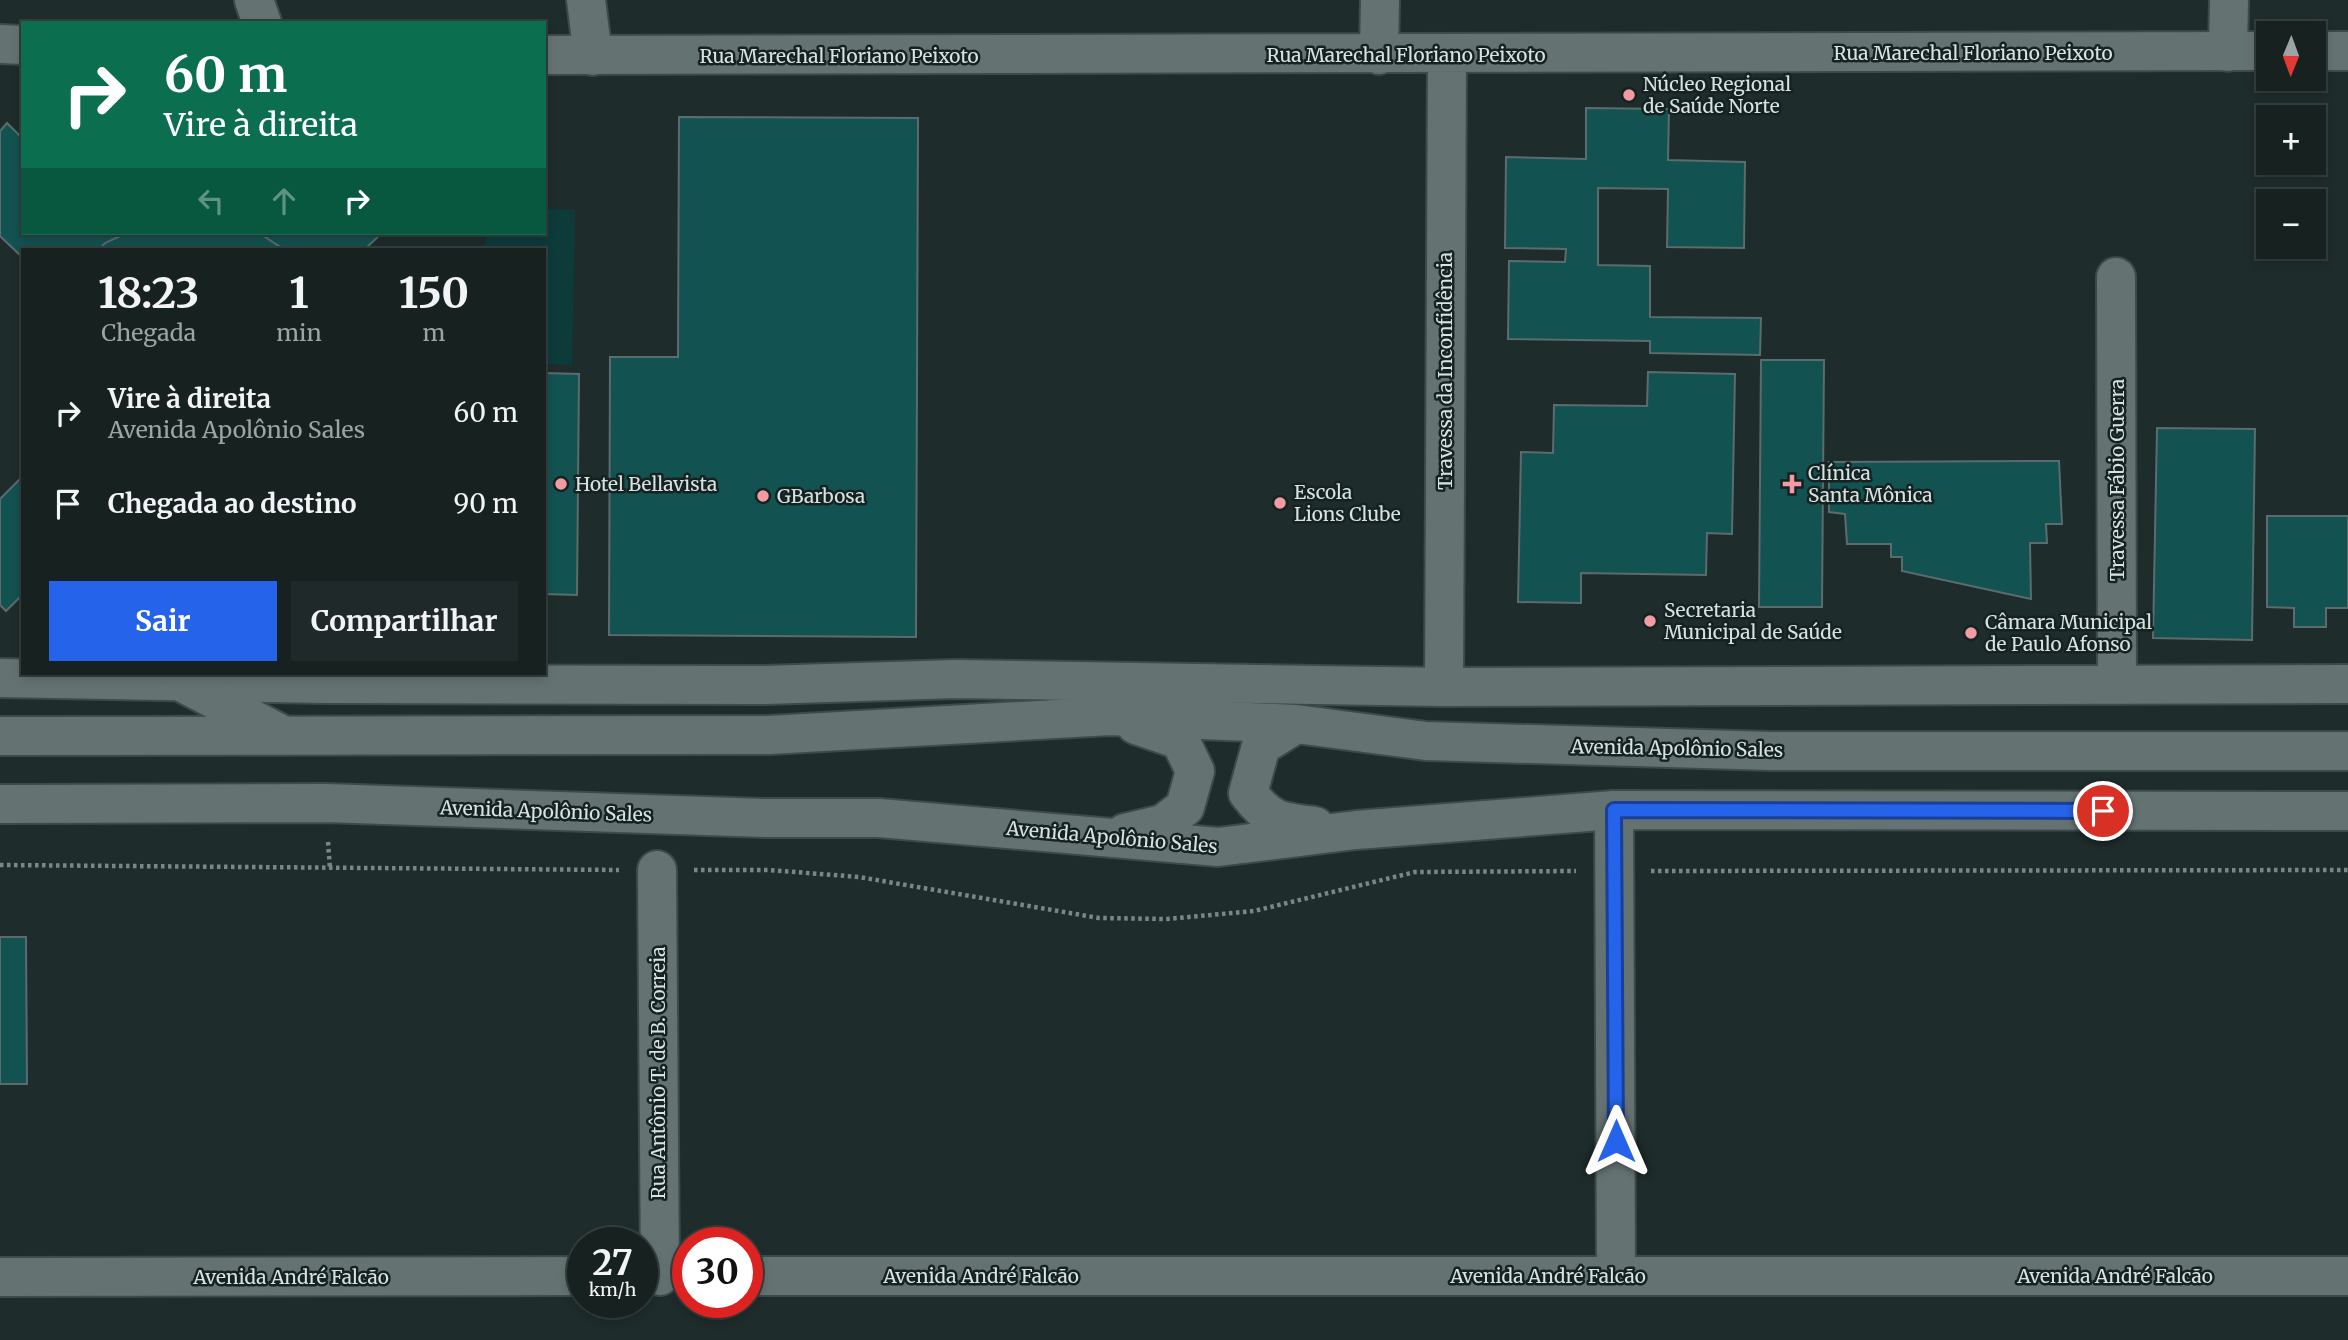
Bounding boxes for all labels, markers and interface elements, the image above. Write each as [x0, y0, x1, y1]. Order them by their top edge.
north arrow [2256, 21, 2326, 91]
map controls [2256, 21, 2326, 259]
street label: Rua Marechal Floriano Peixoto [1833, 41, 2113, 65]
street label: Rua Marechal Floriano Peixoto [1266, 43, 1546, 67]
text: 60 m [164, 44, 287, 105]
street label: Rua Marechal Floriano Peixoto [699, 44, 979, 68]
icon: right [49, 49, 140, 140]
place label: Núcleo Regional de Saúde Norte [1643, 72, 1791, 118]
marker: Núcleo Regional de Saúde Norte [1621, 87, 1637, 103]
text: Vire à direita [164, 105, 358, 145]
button: + [2256, 105, 2326, 175]
icon: left [192, 182, 230, 220]
icon: ahead [265, 182, 303, 220]
icon: right [338, 182, 376, 220]
button: − [2256, 189, 2326, 259]
street label: Travessa da Inconfidência [1433, 252, 1457, 490]
text: 18:23 [98, 267, 199, 319]
text: 1 [289, 267, 309, 319]
text: 150 [399, 267, 469, 319]
text: Chegada [101, 318, 196, 347]
text: min [276, 318, 322, 347]
text: m [422, 318, 445, 347]
street label: Travessa Fábio Guerra [2105, 379, 2129, 581]
text: Vire à direita [108, 382, 271, 415]
icon: right [49, 394, 87, 432]
text: 60 m [454, 396, 518, 429]
text: Avenida Apolônio Sales [108, 415, 365, 444]
place label: Clínica Santa Mônica [1808, 461, 1932, 507]
place label: Hotel Bellavista [575, 472, 717, 496]
marker: Clínica Santa Mônica [1782, 474, 1802, 494]
marker: Hotel Bellavista [553, 476, 569, 492]
place label: Escola Lions Clube [1294, 480, 1401, 526]
place label: GBarbosa [777, 484, 865, 508]
icon: arrive [49, 485, 87, 523]
text: Chegada ao destino [108, 487, 357, 520]
text: 90 m [454, 487, 518, 520]
marker: GBarbosa [755, 488, 771, 504]
marker: Escola Lions Clube [1272, 495, 1288, 511]
button: Sair [49, 581, 277, 661]
button: Compartilhar [291, 581, 518, 661]
place label: Secretaria Municipal de Saúde [1664, 598, 1842, 644]
place label: Câmara Municipal de Paulo Afonso [1985, 610, 2152, 656]
marker: Secretaria Municipal de Saúde [1642, 613, 1658, 629]
marker: Câmara Municipal de Paulo Afonso [1963, 625, 1979, 641]
street label: Avenida Apolônio Sales [1570, 734, 1783, 762]
pin [2073, 781, 2133, 841]
icon: arrive [2084, 792, 2122, 830]
street label: Avenida Apolônio Sales [439, 795, 652, 827]
street label: Avenida Apolônio Sales [1004, 816, 1219, 858]
street label: Rua Antônio T. de B. Correia [646, 947, 670, 1199]
position arrow [1579, 1104, 1653, 1178]
speed limit sign: 30 [672, 1227, 763, 1318]
text: 27 [592, 1241, 633, 1285]
street label: Avenida André Falcão [882, 1264, 1079, 1288]
street label: Avenida André Falcão [1449, 1264, 1646, 1288]
street label: Avenida André Falcão [2016, 1264, 2213, 1288]
street label: Avenida André Falcão [192, 1265, 389, 1289]
text: km/h [589, 1278, 636, 1301]

